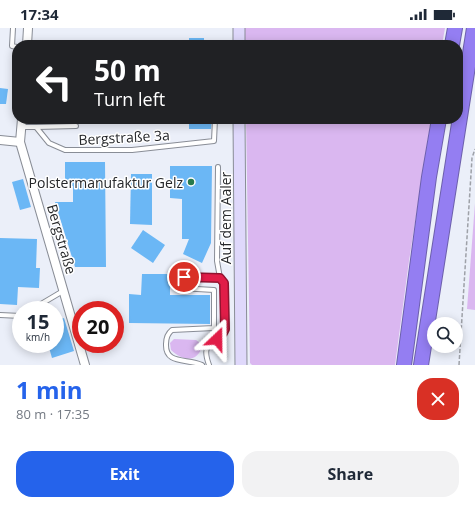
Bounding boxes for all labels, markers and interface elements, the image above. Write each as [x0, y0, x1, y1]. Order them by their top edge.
text: 17:34 [20, 4, 59, 24]
text: 50 m [94, 51, 161, 89]
icon: left [28, 56, 80, 108]
text: Turn left [94, 87, 165, 111]
street label: Bergstraße 3a [78, 125, 170, 149]
street label: Auf dem Aaler [216, 171, 235, 264]
place label: Polstermanufaktur Gelz [29, 173, 183, 192]
marker: Polstermanufaktur Gelz [186, 177, 196, 187]
street label: Bergstraße [43, 202, 81, 276]
pin [167, 260, 201, 294]
icon: arrive [173, 266, 195, 288]
speed limit sign: 20 [72, 301, 124, 353]
text: 15 [27, 308, 49, 335]
map controls [427, 317, 463, 353]
button: search [427, 317, 463, 353]
position arrow [196, 318, 238, 360]
text: km/h [26, 330, 50, 344]
text: 1 min [16, 373, 83, 406]
button: close [417, 378, 459, 420]
text: 80 m · 17:35 [16, 405, 90, 423]
button: Exit [16, 451, 234, 497]
button: Share [242, 451, 459, 497]

